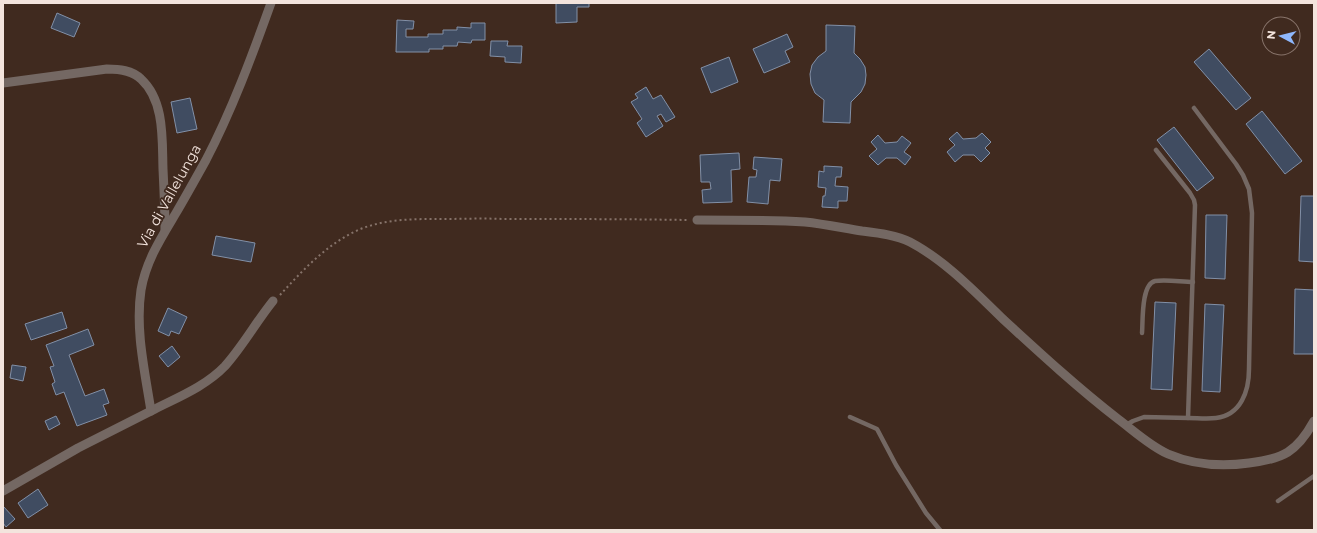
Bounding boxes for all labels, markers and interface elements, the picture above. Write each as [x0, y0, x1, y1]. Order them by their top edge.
north arrow [1261, 16, 1301, 56]
text: N [1264, 30, 1279, 40]
street label: Via di Vallelunga [133, 141, 205, 251]

